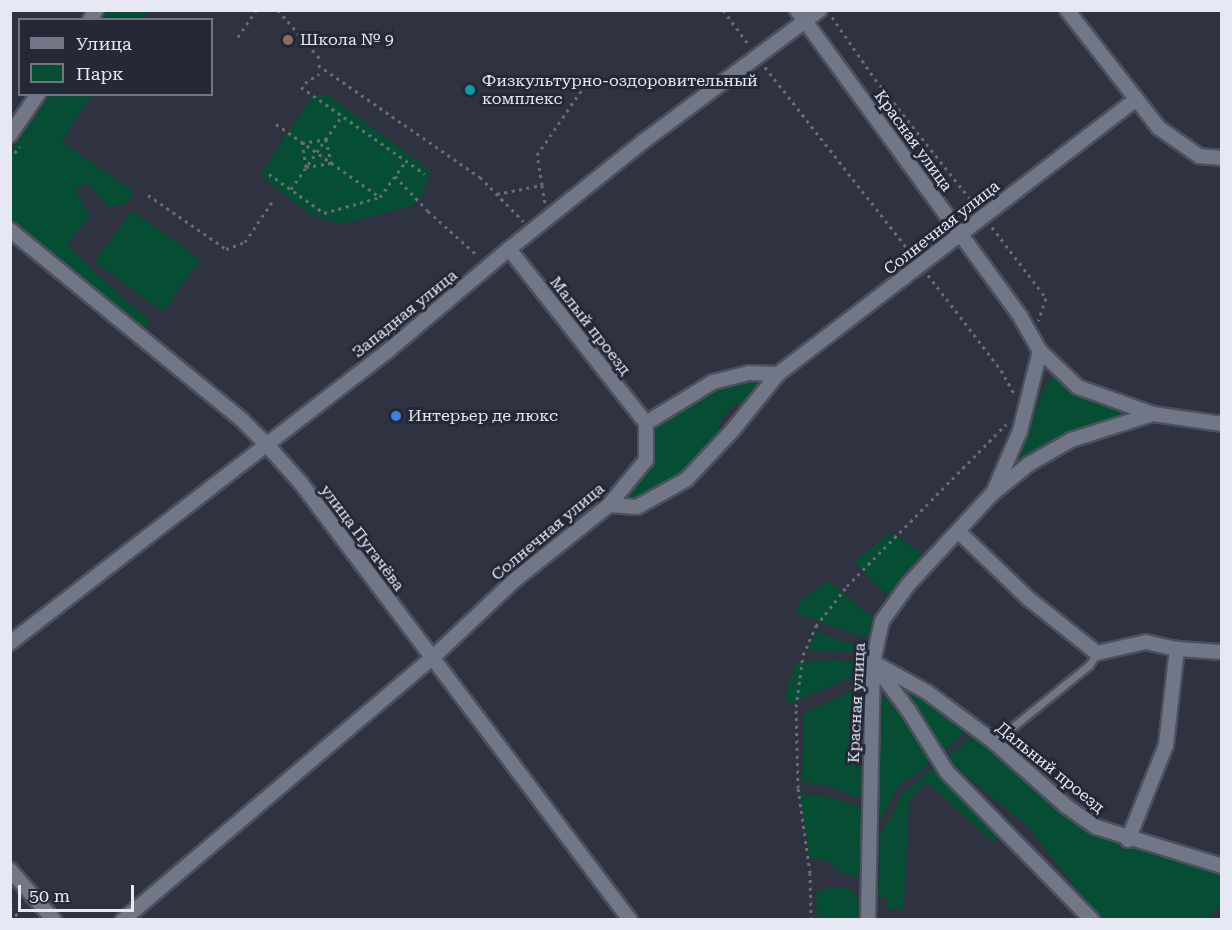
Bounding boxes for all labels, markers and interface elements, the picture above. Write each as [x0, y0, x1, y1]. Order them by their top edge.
legend [18, 18, 213, 96]
place label: Школа № 9 [300, 30, 394, 50]
text: Улица [76, 33, 132, 54]
marker: Школа № 9 [281, 33, 295, 47]
text: Парк [76, 63, 124, 84]
place label: Физкультурно-оздоровительный комплекс [482, 71, 758, 109]
marker: Физкультурно-оздоровительный комплекс [463, 83, 477, 97]
street label: Красная улица [870, 87, 956, 195]
street label: Солнечная улица [880, 177, 1004, 279]
street label: Западная улица [349, 266, 461, 362]
street label: Малый проезд [546, 273, 634, 379]
place label: Интерьер де люкс [408, 406, 558, 426]
marker: Интерьер де люкс [389, 409, 403, 423]
street label: Солнечная улица [488, 479, 608, 585]
street label: улица Пугачёва [316, 481, 408, 595]
street label: Красная улица [844, 642, 870, 764]
street label: Дальний проезд [992, 718, 1108, 818]
scale bar [21, 873, 136, 911]
text: 50 m [29, 885, 70, 906]

